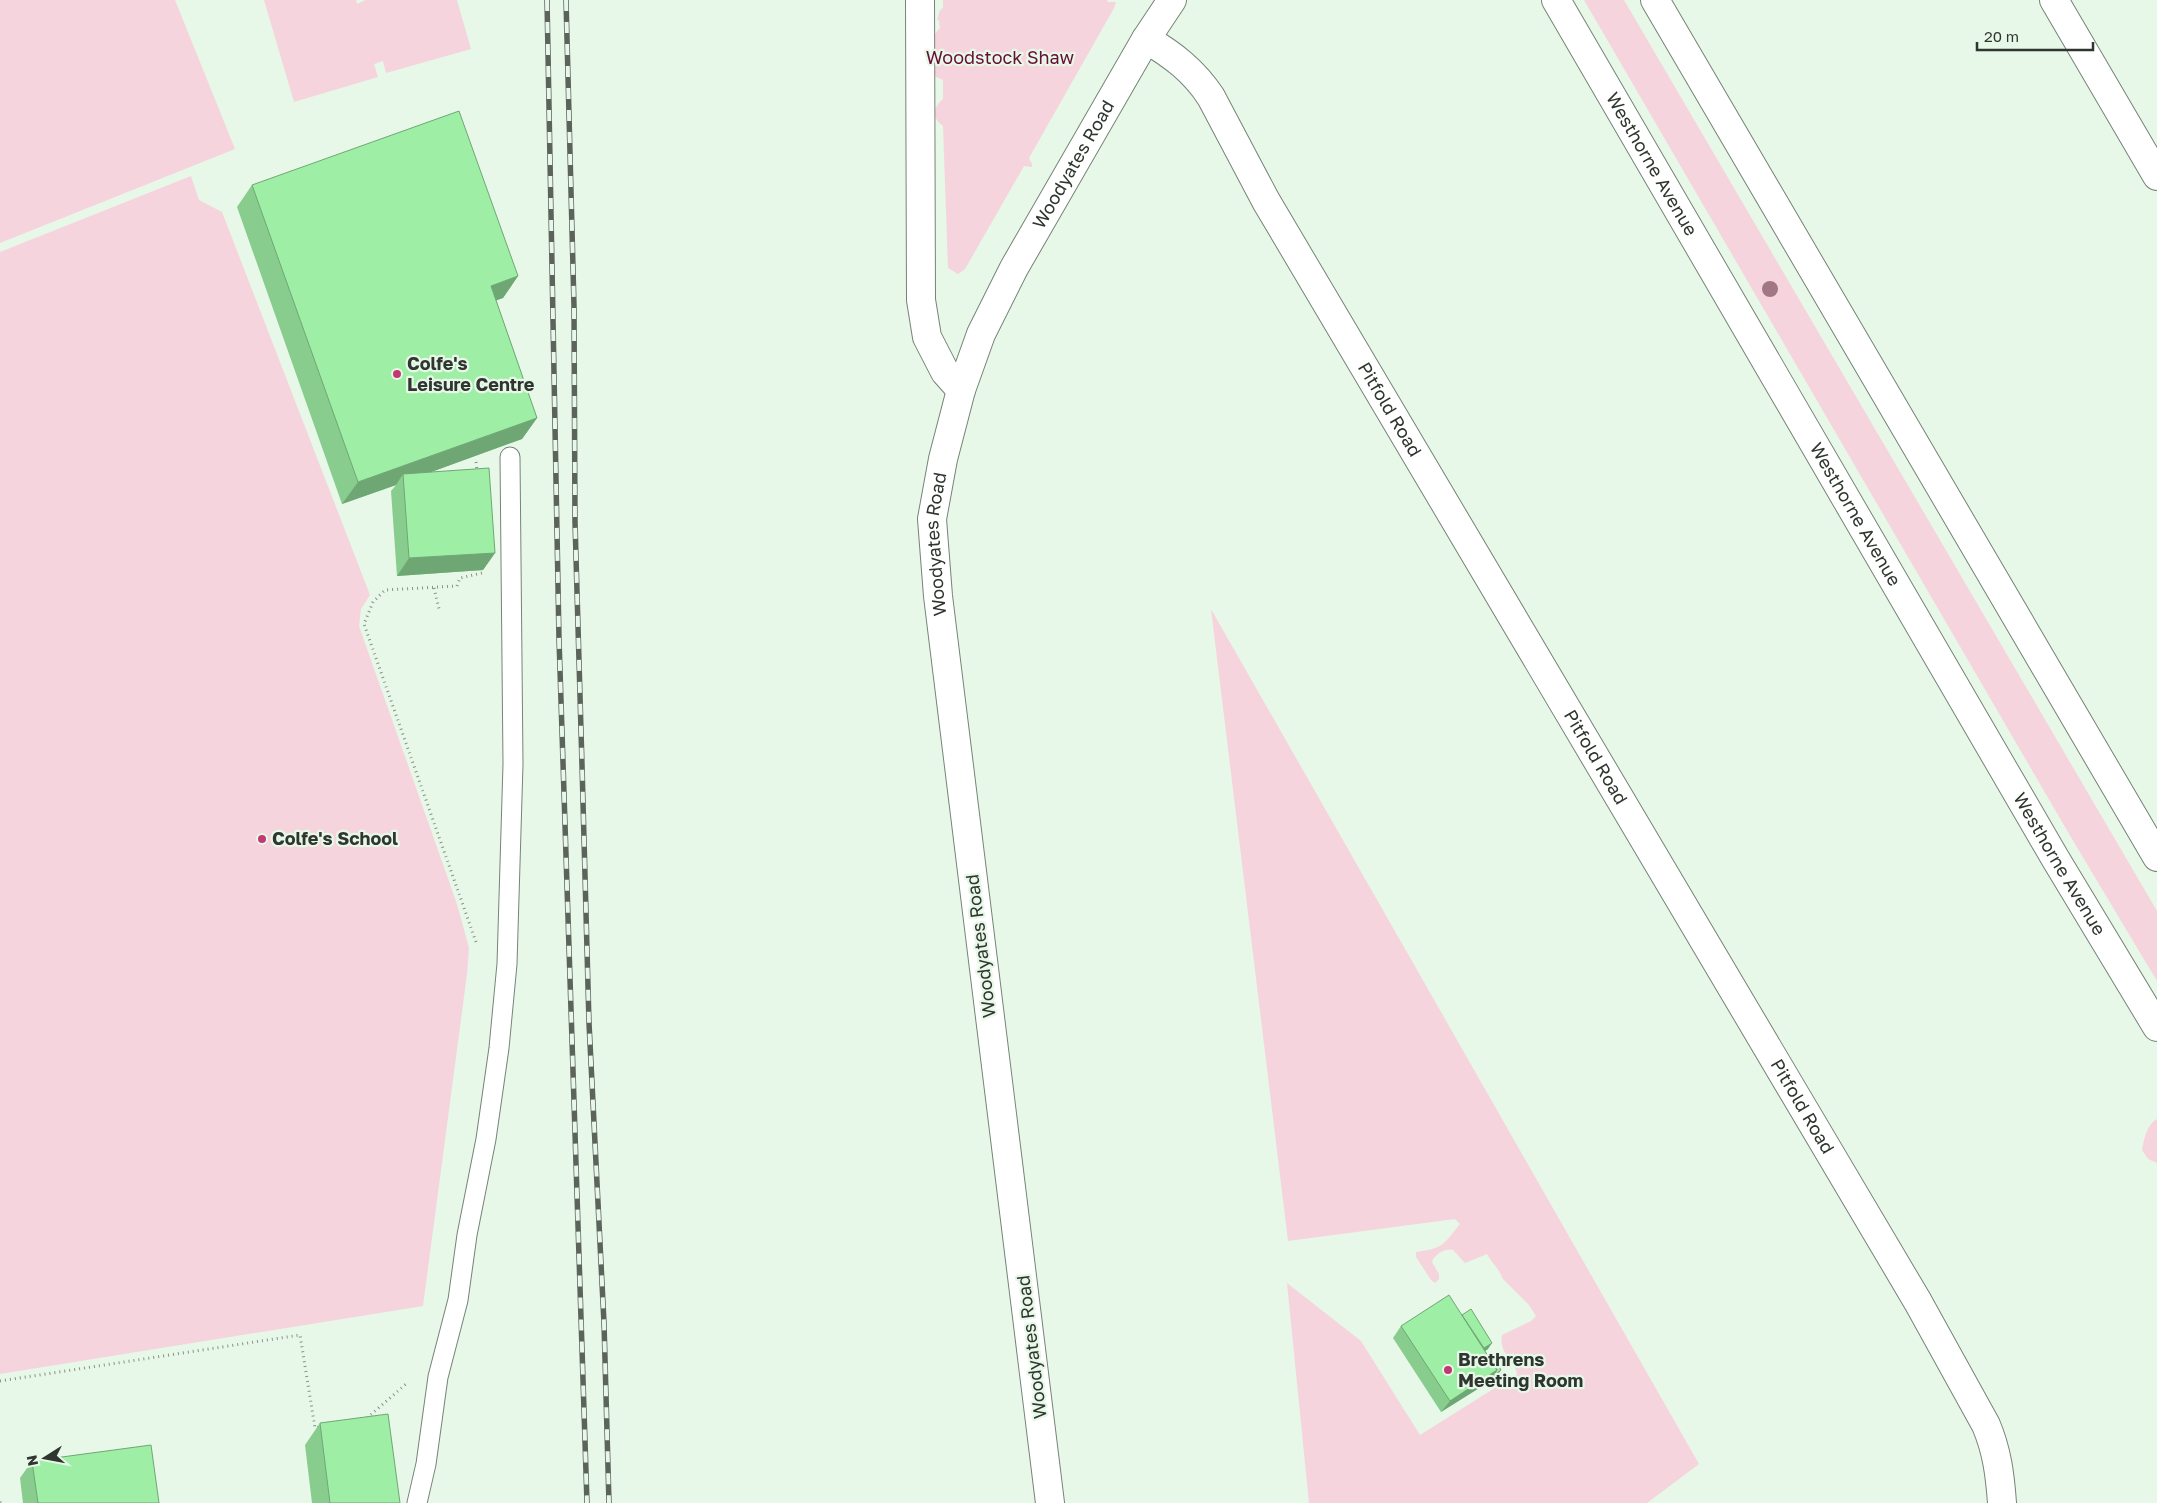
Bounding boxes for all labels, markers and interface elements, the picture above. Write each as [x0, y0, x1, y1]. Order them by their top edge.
scale bar [1977, 20, 2093, 52]
text: 20 m [1984, 27, 2019, 45]
park label: Woodstock Shaw [926, 46, 1075, 68]
street label: Westhorne Avenue [1602, 88, 1703, 239]
street label: Woodyates Road [1027, 96, 1118, 232]
place label: Colfe's Leisure Centre [407, 352, 535, 395]
street label: Pitfold Road [1354, 358, 1427, 460]
marker: Colfe's Leisure Centre [391, 368, 403, 380]
street label: Westhorne Avenue [1806, 438, 1906, 590]
street label: Woodyates Road [920, 470, 950, 618]
street label: Pitfold Road [1560, 705, 1633, 808]
street label: Westhorne Avenue [2009, 788, 2111, 939]
place label: Colfe's School [272, 827, 398, 849]
marker: Colfe's School [256, 833, 268, 845]
street label: Woodyates Road [960, 873, 1000, 1019]
street label: Pitfold Road [1767, 1055, 1840, 1157]
street label: Woodyates Road [1011, 1274, 1051, 1420]
place label: Brethrens Meeting Room [1458, 1348, 1583, 1391]
marker: Brethrens Meeting Room [1442, 1364, 1454, 1376]
north arrow [20, 1433, 70, 1483]
text: N [22, 1454, 41, 1467]

